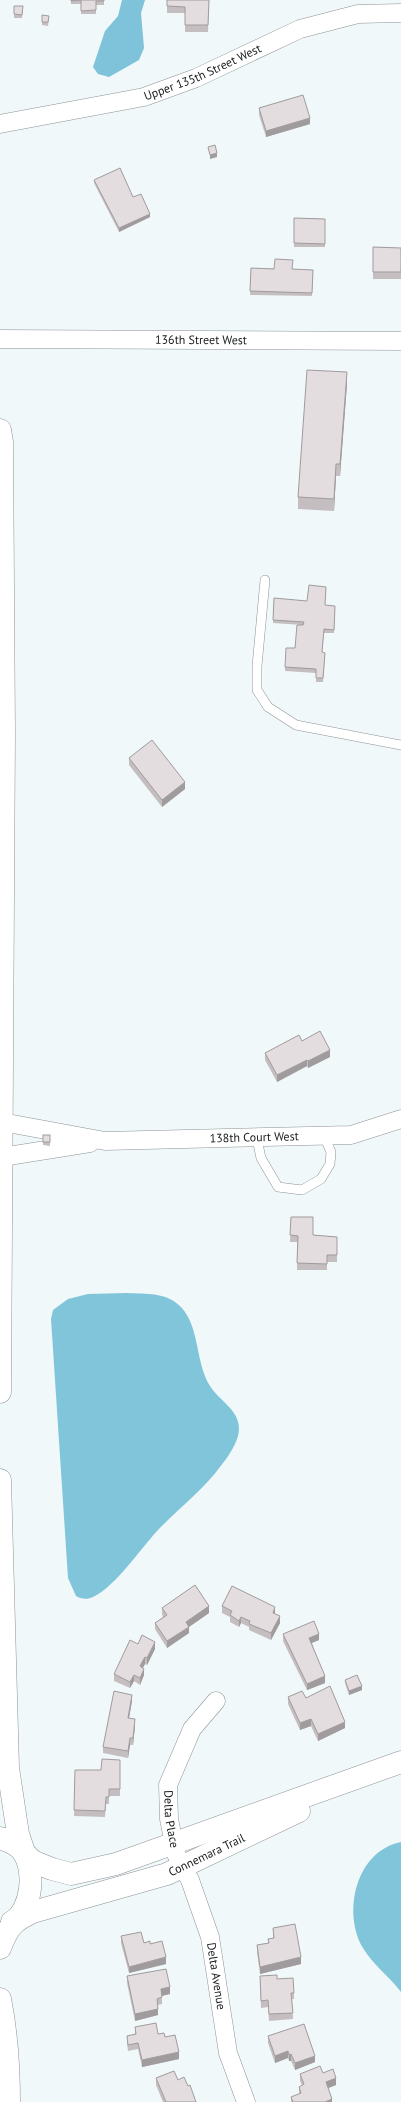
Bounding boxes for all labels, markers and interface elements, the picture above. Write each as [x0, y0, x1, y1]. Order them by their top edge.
street label: Upper 135th Street West [142, 40, 263, 103]
street label: 136th Street West [155, 332, 247, 347]
street label: 138th Court West [210, 1128, 299, 1145]
street label: Delta Place [161, 1790, 183, 1849]
street label: Connemara Trail [166, 1830, 248, 1879]
street label: Delta Avenue [204, 1941, 229, 2011]

